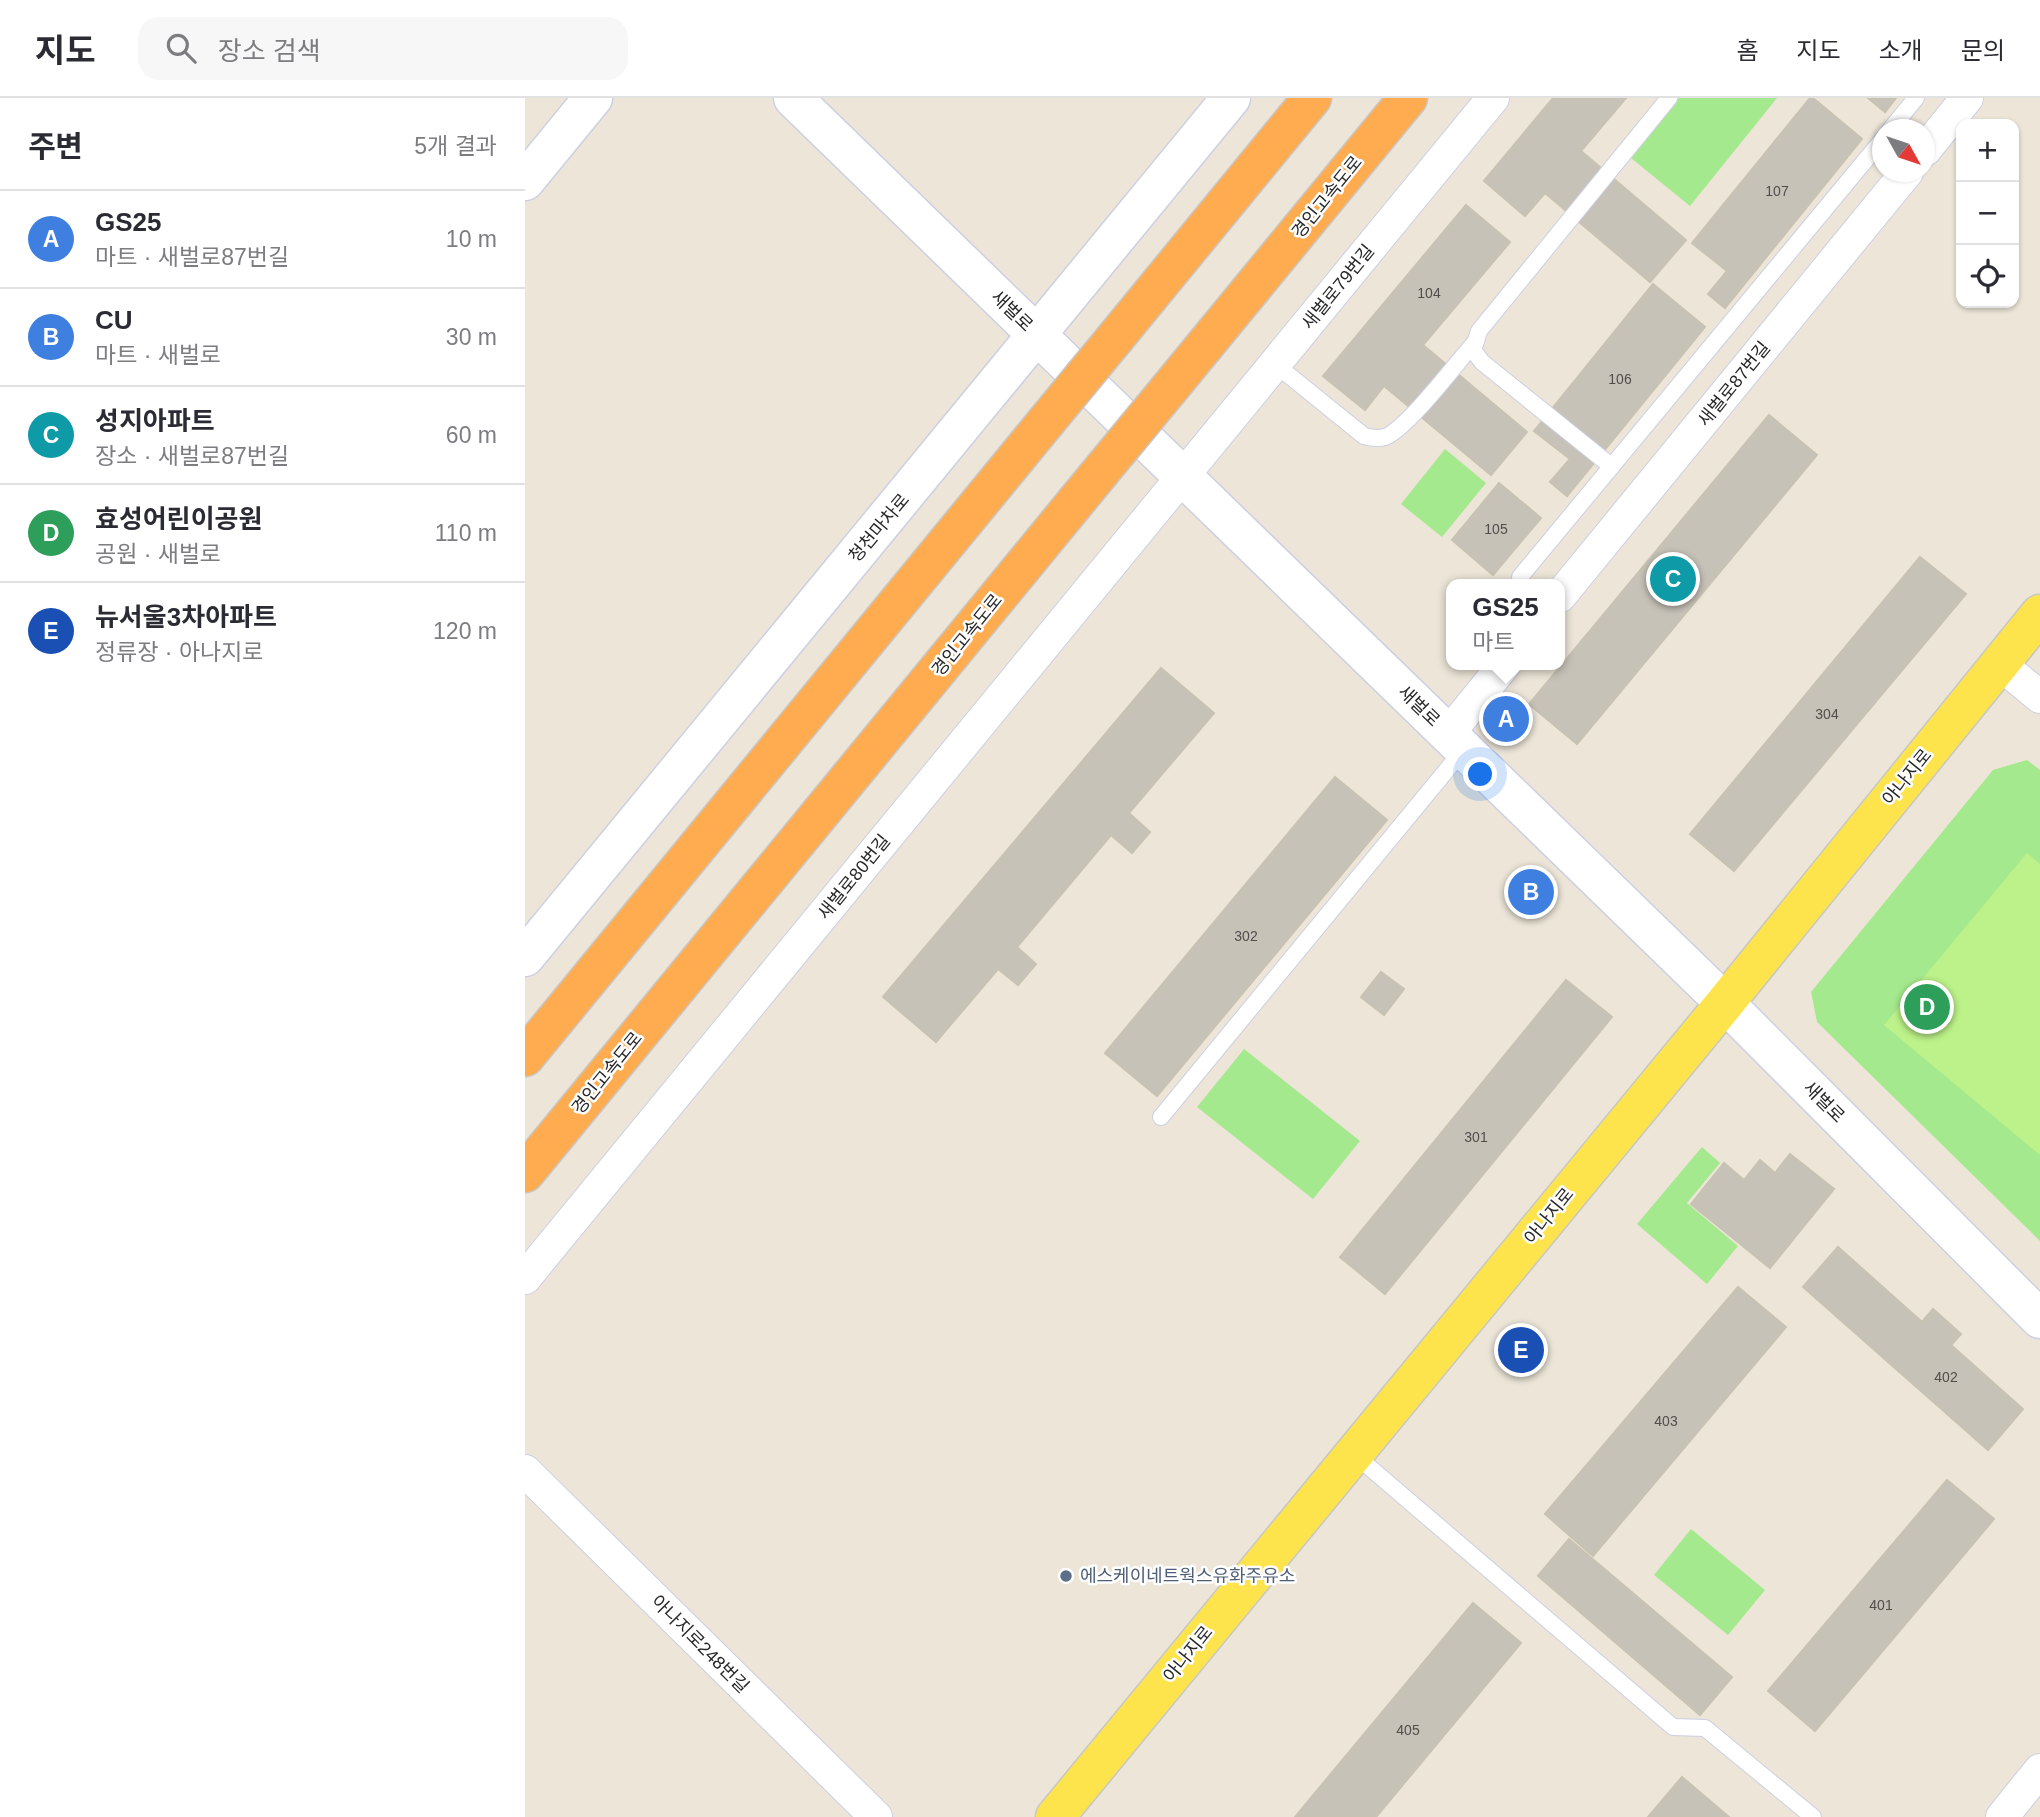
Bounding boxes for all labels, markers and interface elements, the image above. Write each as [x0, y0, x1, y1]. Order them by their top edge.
search box [138, 17, 628, 80]
icon: search [162, 29, 200, 67]
text: 지도 [35, 32, 96, 69]
text: 장소 검색 [218, 36, 321, 66]
text: 홈 [1736, 37, 1758, 64]
text: 지도 [1796, 37, 1841, 64]
text: 소개 [1879, 37, 1923, 64]
text: 문의 [1961, 37, 2005, 64]
north arrow [1872, 119, 1935, 182]
map controls [1956, 119, 2019, 308]
button: + [1956, 119, 2019, 182]
text: 주변 [28, 130, 83, 163]
text: 5개 결과 [414, 133, 497, 159]
street label: 경인고속도로 [1288, 152, 1366, 242]
button: − [1956, 182, 2019, 245]
house number: 107 [1765, 183, 1789, 199]
text: GS25 [95, 207, 162, 237]
text: A [43, 226, 59, 252]
text: 10 m [446, 226, 497, 252]
street label: 새벌로79번길 [1298, 241, 1378, 333]
text: 마트 · 새벌로87번길 [95, 244, 289, 270]
button: locate [1956, 245, 2019, 308]
house number: 104 [1417, 285, 1441, 301]
street label: 새벌로 [987, 287, 1037, 335]
text: CU [95, 305, 133, 335]
text: B [43, 324, 59, 350]
text: 30 m [446, 324, 497, 350]
street label: 새벌로87번길 [1694, 338, 1774, 430]
text: 마트 · 새벌로 [95, 342, 221, 368]
house number: 106 [1608, 371, 1632, 387]
text: 성지아파트 [95, 406, 215, 436]
text: C [43, 422, 59, 448]
text: 60 m [446, 422, 497, 448]
text: 장소 · 새벌로87번길 [95, 443, 289, 469]
street label: 청천마차로 [845, 490, 913, 566]
text: 효성어린이공원 [95, 504, 262, 534]
text: D [43, 520, 59, 546]
text: 110 m [435, 520, 497, 546]
house number: 105 [1484, 521, 1508, 537]
text: 공원 · 새벌로 [95, 541, 221, 567]
pin: C [1650, 553, 1696, 605]
popup [1446, 579, 1565, 670]
street label: 경인고속도로 [928, 590, 1006, 680]
text: GS25 [1472, 592, 1539, 622]
text: 뉴서울3차아파트 [95, 602, 277, 632]
text: E [43, 618, 59, 644]
text: 120 m [433, 618, 497, 644]
text: 마트 [1472, 629, 1515, 655]
text: 정류장 · 아나지로 [95, 639, 264, 665]
street label: 새벌로 [1394, 682, 1444, 730]
pin: A [1483, 693, 1529, 745]
house number: 304 [1815, 706, 1839, 722]
street label: 아나지로 [1878, 745, 1936, 809]
your location [1463, 757, 1497, 791]
street label: 새벌로80번길 [814, 831, 894, 923]
pin: B [1508, 866, 1554, 918]
house number: 302 [1234, 928, 1258, 944]
pin: D [1904, 981, 1950, 1033]
street label: 경인고속도로 [568, 1028, 646, 1118]
street label: 새벌로 [1799, 1077, 1849, 1127]
house number: 301 [1464, 1129, 1488, 1145]
street label: 아나지로 [1520, 1184, 1578, 1248]
pin: E [1498, 1324, 1544, 1376]
house number: 402 [1934, 1369, 1958, 1385]
house number: 403 [1654, 1413, 1678, 1429]
place label: 에스케이네트웍스유화주유소 [1080, 1566, 1295, 1586]
marker: 에스케이네트웍스유화주유소 [1058, 1568, 1074, 1584]
street label: 아나지로248번길 [647, 1591, 753, 1697]
house number: 401 [1869, 1597, 1893, 1613]
street label: 아나지로 [1159, 1622, 1217, 1686]
house number: 405 [1396, 1722, 1420, 1738]

